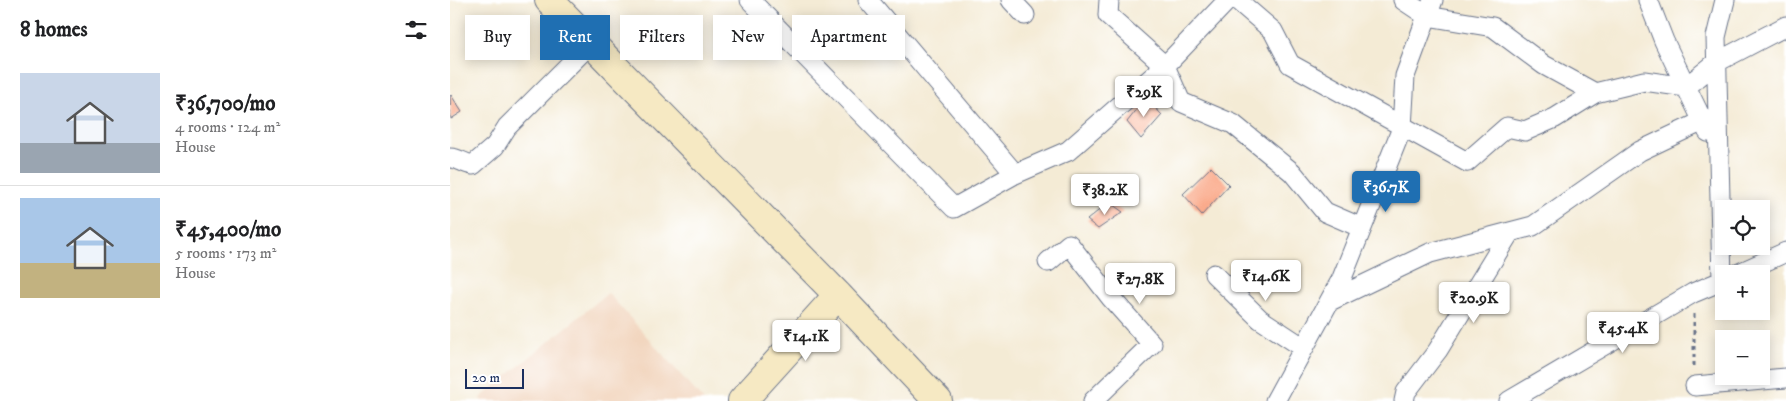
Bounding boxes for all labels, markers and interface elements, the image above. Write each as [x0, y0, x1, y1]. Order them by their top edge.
chip: Buy [465, 15, 530, 60]
chip: Rent [540, 15, 610, 60]
chip: Filters [620, 15, 703, 60]
chip: New [713, 15, 782, 60]
chip: Apartment [792, 15, 905, 60]
icon: filters [402, 16, 430, 44]
text: 8 homes [20, 17, 88, 43]
pin: ₹29K [1114, 76, 1174, 118]
text: ₹29K [1126, 82, 1162, 102]
text: ₹36,700/mo [175, 91, 275, 117]
icon: home [60, 93, 120, 153]
text: 4 rooms · 124 m² [175, 117, 280, 137]
text: House [175, 137, 216, 157]
pin: ₹36.7K [1345, 170, 1427, 213]
pin: ₹38.2K [1064, 174, 1146, 216]
text: ₹36.7K [1363, 177, 1409, 197]
text: ₹38.2K [1082, 180, 1128, 200]
map controls [1715, 200, 1770, 385]
button: locate [1715, 200, 1770, 255]
text: ₹45,400/mo [175, 217, 281, 243]
icon: home [60, 218, 120, 278]
text: 5 rooms · 173 m² [175, 243, 276, 263]
pin: ₹14.6K [1225, 260, 1307, 302]
pin: ₹27.8K [1099, 262, 1181, 305]
text: House [175, 263, 216, 283]
button: + [1715, 265, 1770, 320]
text: ₹14.6K [1242, 266, 1290, 286]
text: ₹27.8K [1116, 269, 1164, 289]
pin: ₹20.9K [1433, 282, 1515, 324]
text: ₹20.9K [1450, 288, 1498, 308]
pin: ₹45.4K [1582, 312, 1664, 354]
text: ₹45.4K [1598, 318, 1648, 338]
pin: ₹14.1K [765, 320, 847, 362]
text: ₹14.1K [783, 326, 829, 346]
button: − [1715, 330, 1770, 385]
scale bar [465, 366, 524, 389]
text: 20 m [472, 369, 500, 387]

